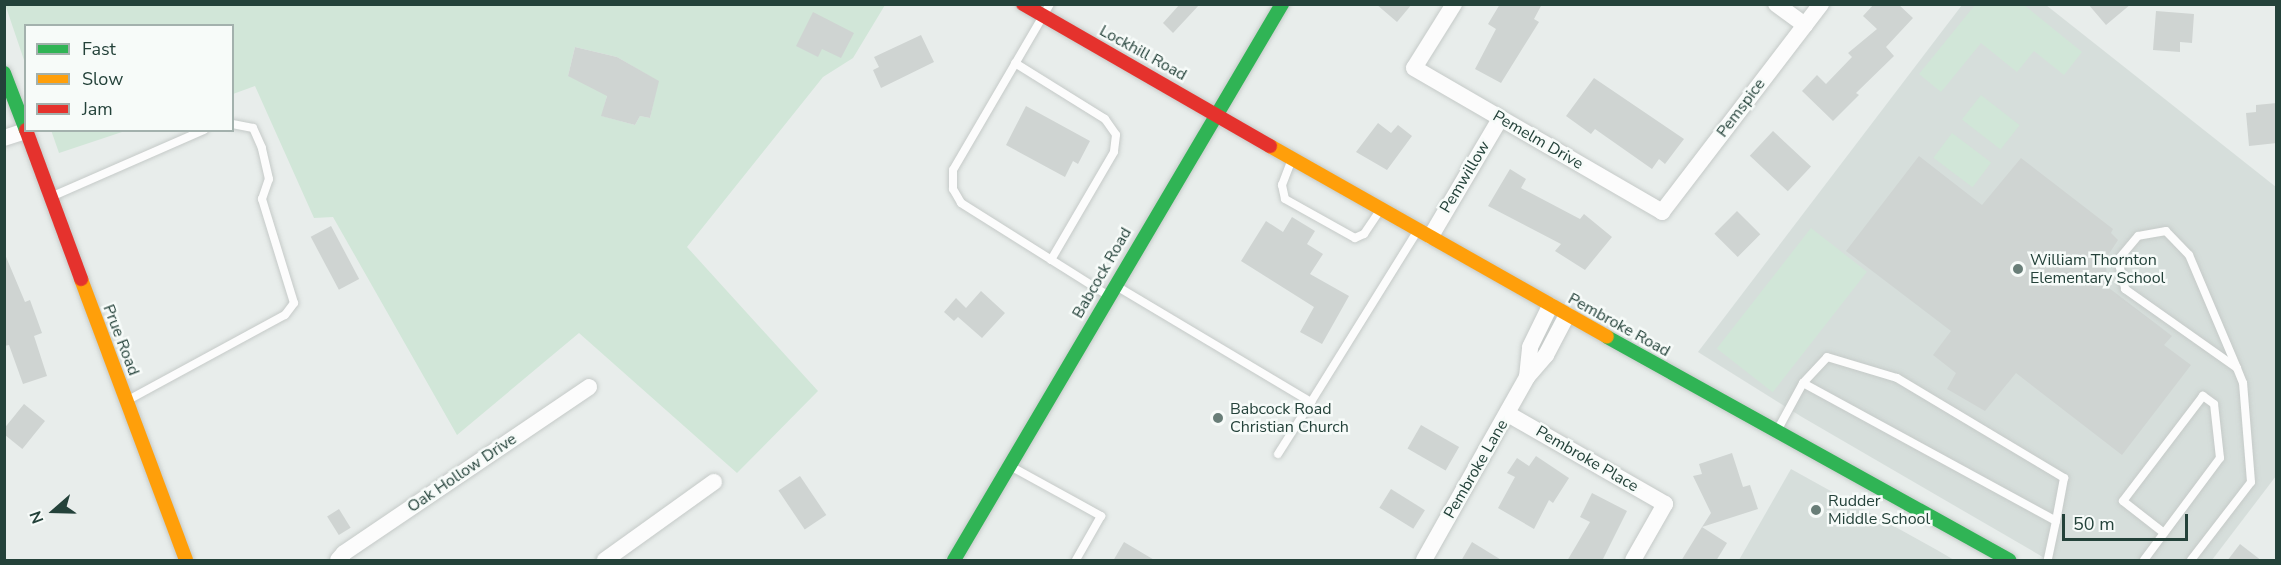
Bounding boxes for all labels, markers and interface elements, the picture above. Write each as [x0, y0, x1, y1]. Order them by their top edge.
street label: Lockhill Road [1096, 21, 1190, 85]
legend [24, 24, 234, 132]
text: Fast [82, 37, 116, 61]
text: Slow [82, 67, 123, 91]
street label: Pemspice [1713, 75, 1769, 141]
text: Jam [82, 97, 113, 121]
street label: Pemelm Drive [1489, 106, 1587, 174]
street label: Pemwillow [1436, 137, 1494, 217]
street label: Babcock Road [1068, 224, 1136, 322]
place label: William Thornton Elementary School [2030, 250, 2165, 288]
marker: William Thornton Elementary School [2011, 262, 2025, 276]
street label: Pembroke Road [1565, 289, 1673, 361]
street label: Prue Road [99, 302, 143, 378]
place label: Babcock Road Christian Church [1230, 399, 1349, 437]
marker: Babcock Road Christian Church [1211, 411, 1225, 425]
street label: Pembroke Lane [1440, 416, 1512, 522]
street label: Pembroke Place [1532, 422, 1642, 496]
street label: Oak Hollow Drive [404, 429, 520, 517]
north arrow [24, 481, 84, 541]
place label: Rudder Middle School [1828, 491, 1930, 529]
scale bar [2065, 502, 2191, 540]
marker: Rudder Middle School [1809, 503, 1823, 517]
text: N [25, 508, 49, 527]
text: 50 m [2073, 512, 2115, 536]

